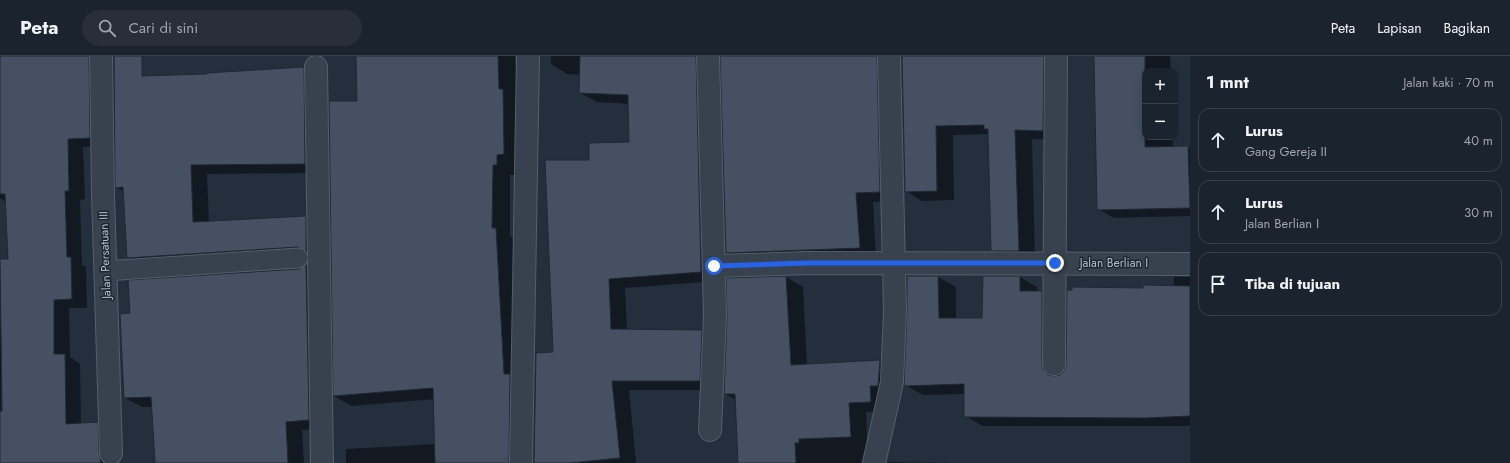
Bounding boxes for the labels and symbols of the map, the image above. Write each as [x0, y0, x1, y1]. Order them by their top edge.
street label: Jalan Persatuan III [94, 211, 116, 301]
route end [1046, 254, 1064, 272]
street label: Jalan Berlian I [1078, 254, 1148, 272]
route start [705, 257, 723, 275]

